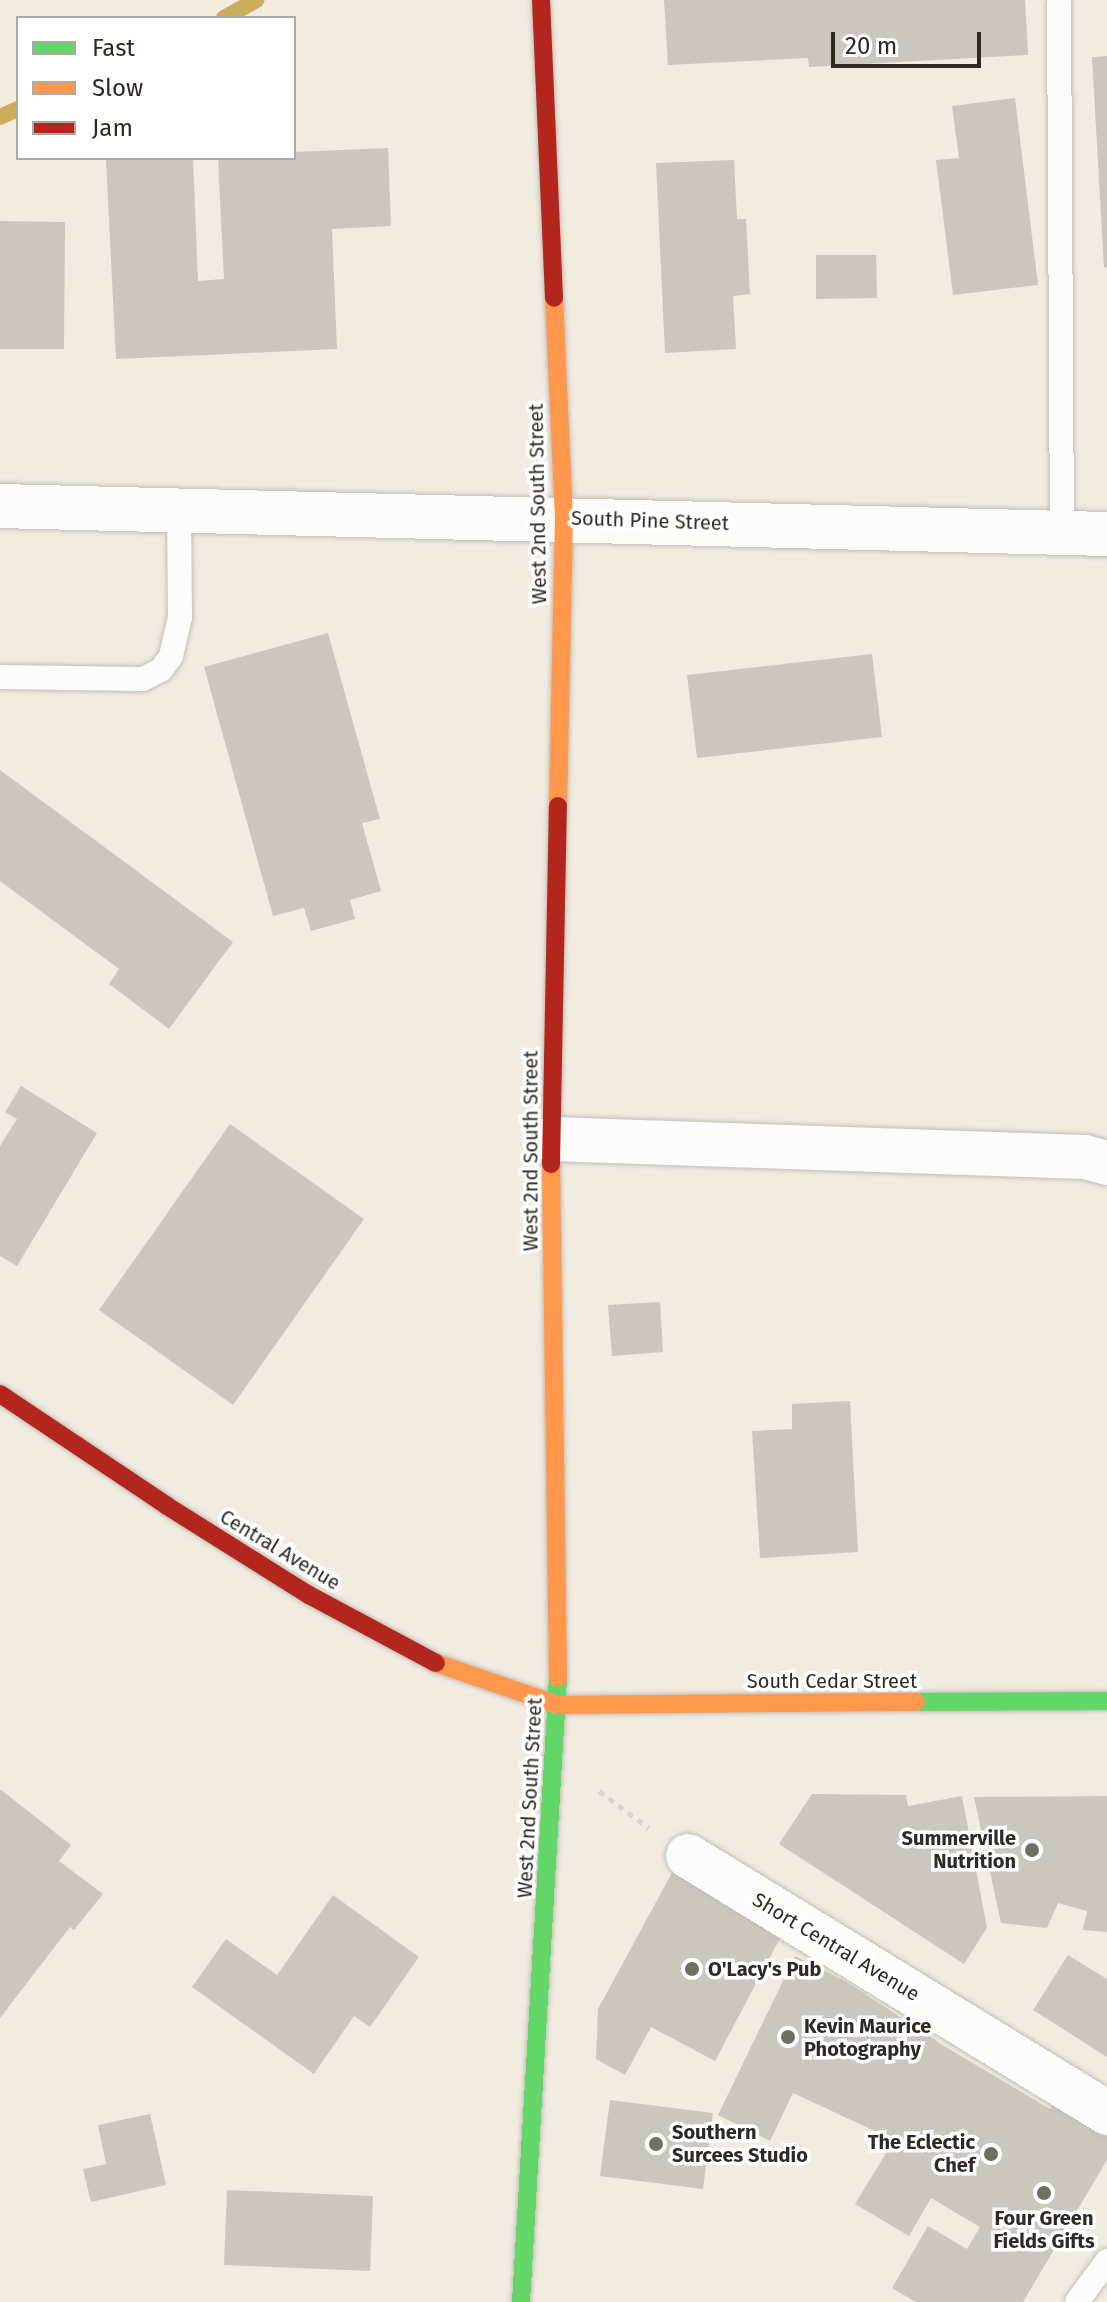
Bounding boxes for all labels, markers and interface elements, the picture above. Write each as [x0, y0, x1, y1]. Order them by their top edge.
legend [16, 16, 296, 160]
scale bar [835, 16, 985, 66]
text: 20 m [845, 32, 897, 60]
text: Fast [92, 34, 135, 62]
text: Slow [92, 74, 143, 102]
text: Jam [92, 114, 133, 142]
street label: West 2nd South Street [524, 403, 552, 605]
street label: South Pine Street [571, 506, 729, 536]
street label: West 2nd South Street [519, 1051, 543, 1251]
street label: Central Avenue [216, 1505, 344, 1595]
street label: South Cedar Street [747, 1669, 917, 1693]
street label: West 2nd South Street [513, 1697, 547, 1899]
place label: Summerville Nutrition [902, 1826, 1016, 1873]
marker: Summerville Nutrition [1023, 1841, 1041, 1859]
street label: Short Central Avenue [748, 1888, 924, 2006]
place label: O'Lacy's Pub [708, 1957, 821, 1981]
marker: O'Lacy's Pub [683, 1960, 701, 1978]
place label: Kevin Maurice Photography [804, 2014, 931, 2061]
marker: Kevin Maurice Photography [779, 2028, 797, 2046]
place label: Southern Surcees Studio [672, 2120, 808, 2167]
place label: The Eclectic Chef [868, 2130, 975, 2177]
marker: Southern Surcees Studio [647, 2135, 665, 2153]
marker: The Eclectic Chef [982, 2145, 1000, 2163]
marker: Four Green Fields Gifts [1035, 2184, 1053, 2202]
place label: Four Green Fields Gifts [993, 2206, 1095, 2253]

